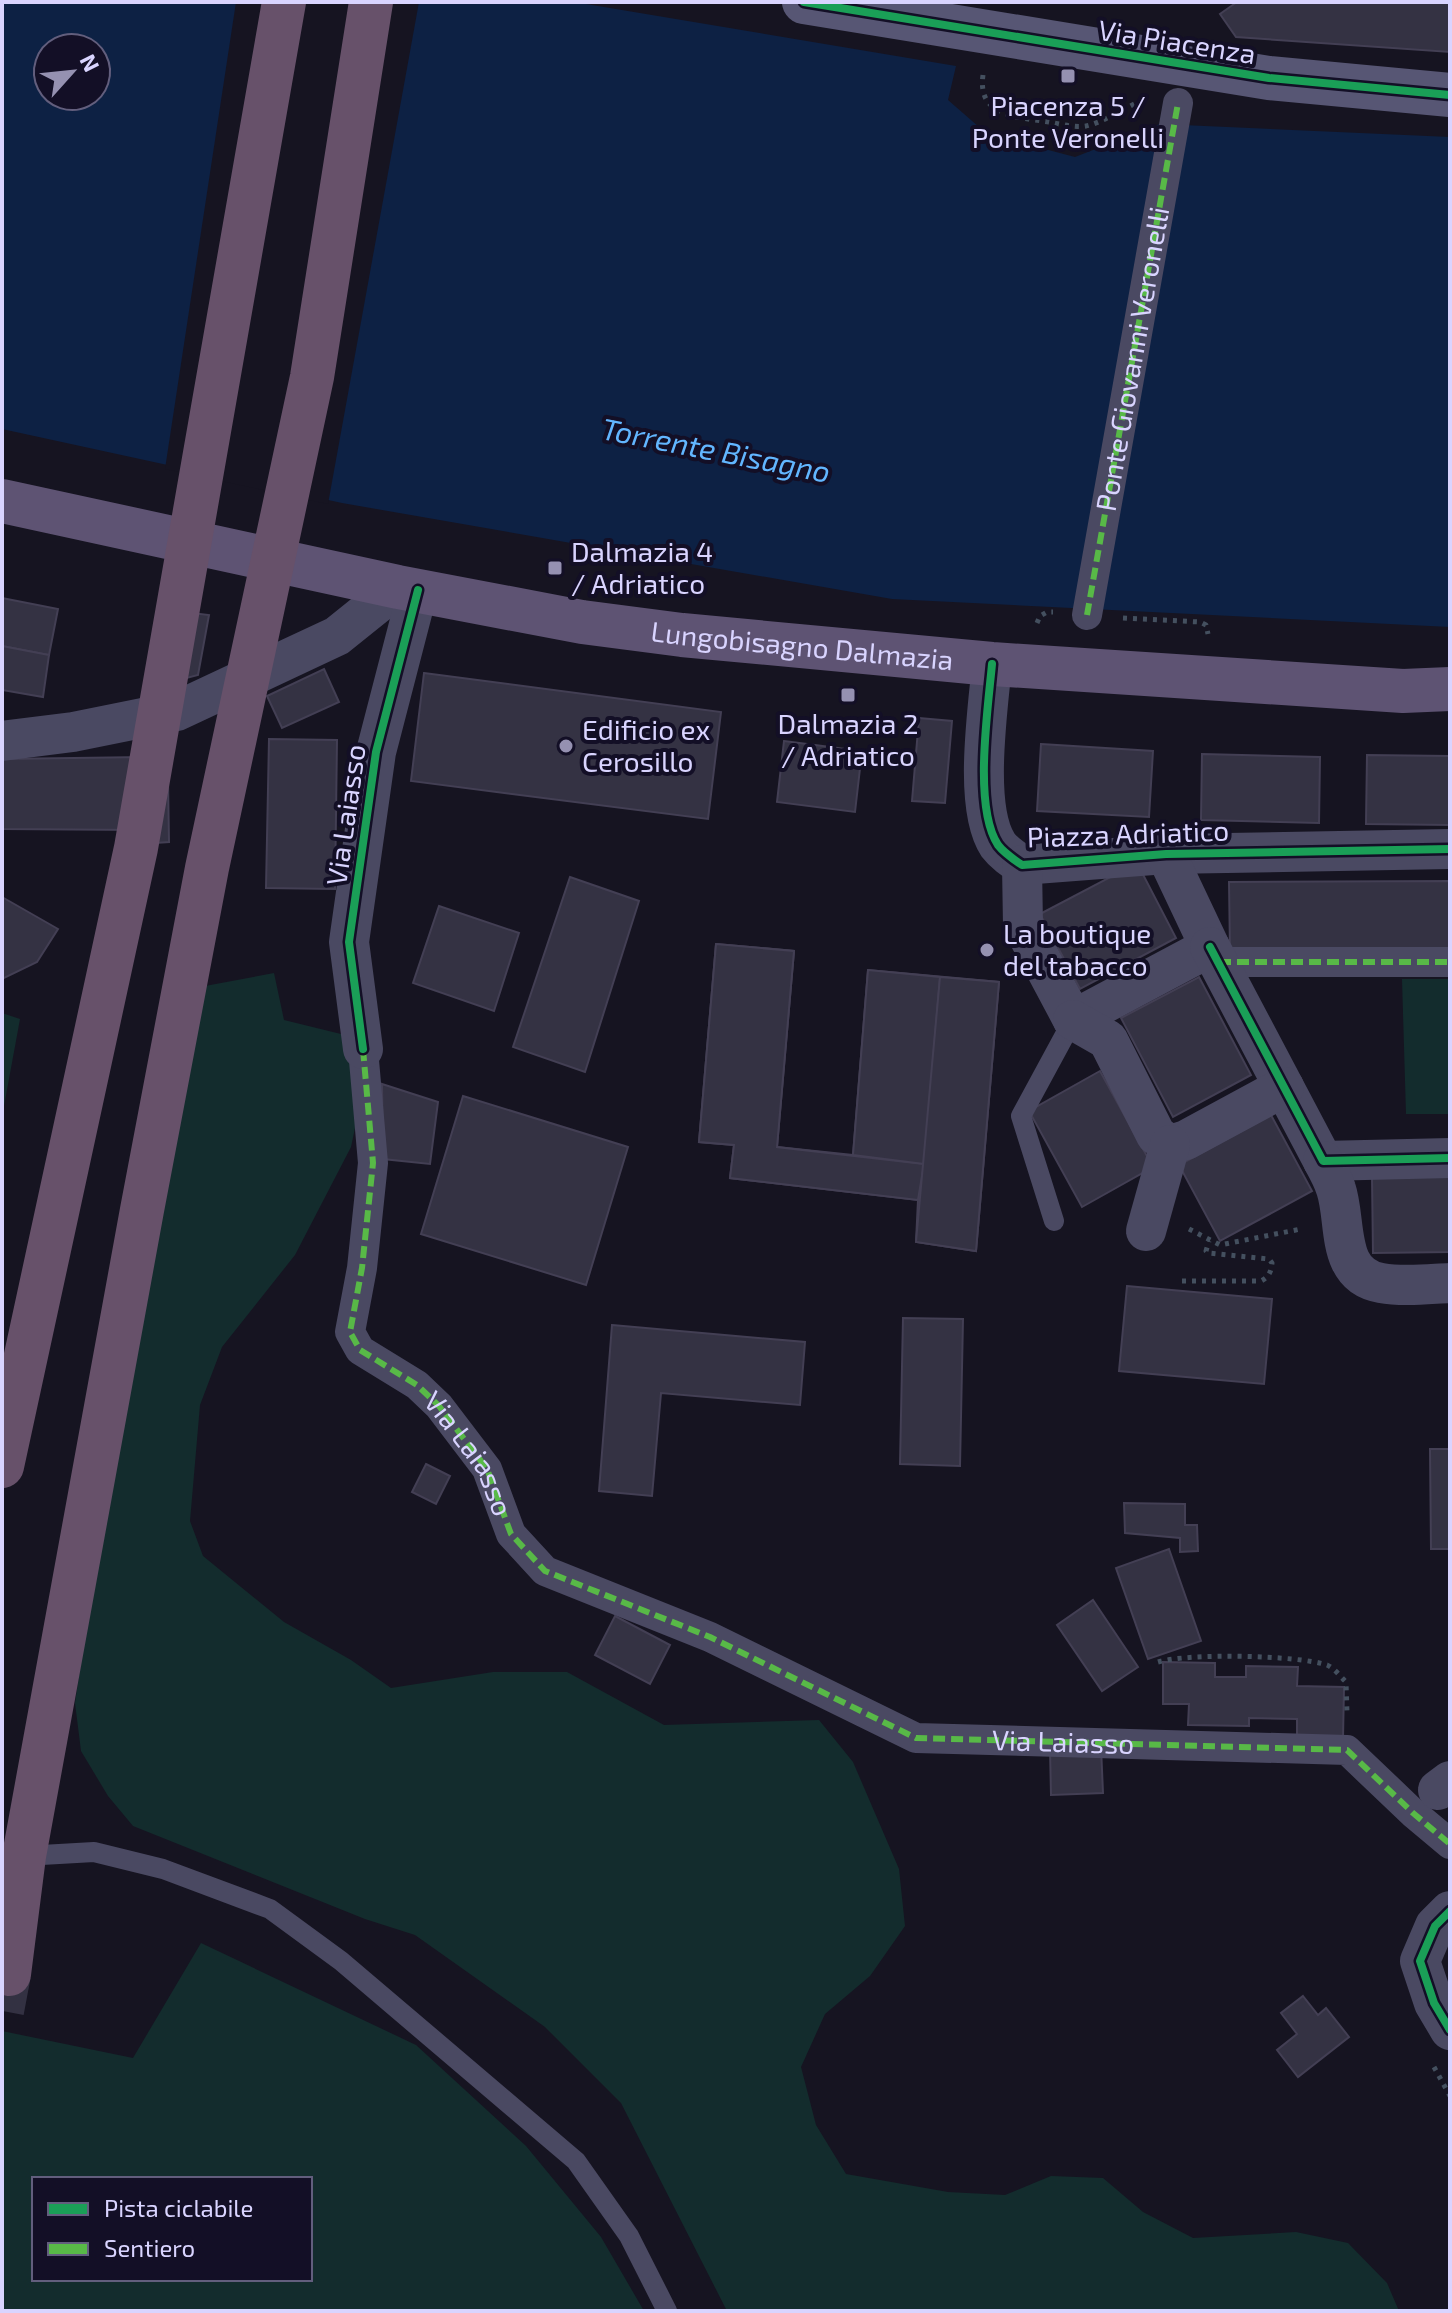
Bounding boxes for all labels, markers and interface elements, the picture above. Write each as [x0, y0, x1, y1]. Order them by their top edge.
street label: Via Piacenza [1096, 12, 1258, 70]
north arrow [32, 32, 112, 112]
text: N [76, 49, 106, 75]
marker: Piacenza 5 / Ponte Veronelli [1059, 67, 1077, 85]
place label: Piacenza 5 / Ponte Veronelli [972, 88, 1164, 154]
street label: Ponte Giovanni Veronelli [1088, 204, 1175, 514]
water label: Torrente Bisagno [599, 409, 834, 489]
place label: Dalmazia 4 / Adriatico [571, 534, 713, 600]
marker: Dalmazia 4 / Adriatico [546, 559, 564, 577]
street label: Lungobisagno Dalmazia [649, 613, 955, 676]
marker: Dalmazia 2 / Adriatico [839, 686, 857, 704]
place label: Dalmazia 2 / Adriatico [778, 706, 918, 772]
place label: Edificio ex Cerosillo [582, 712, 710, 778]
marker: Edificio ex Cerosillo [557, 737, 575, 755]
street label: Via Laiasso [318, 742, 372, 888]
street label: Piazza Adriatico [1026, 812, 1230, 854]
place label: La boutique del tabacco [1003, 916, 1151, 982]
marker: La boutique del tabacco [978, 941, 996, 959]
street label: Via Laiasso [418, 1383, 521, 1520]
street label: Via Laiasso [992, 1722, 1135, 1760]
legend [32, 2177, 312, 2281]
text: Pista ciclabile [104, 2193, 253, 2222]
text: Sentiero [104, 2233, 195, 2262]

